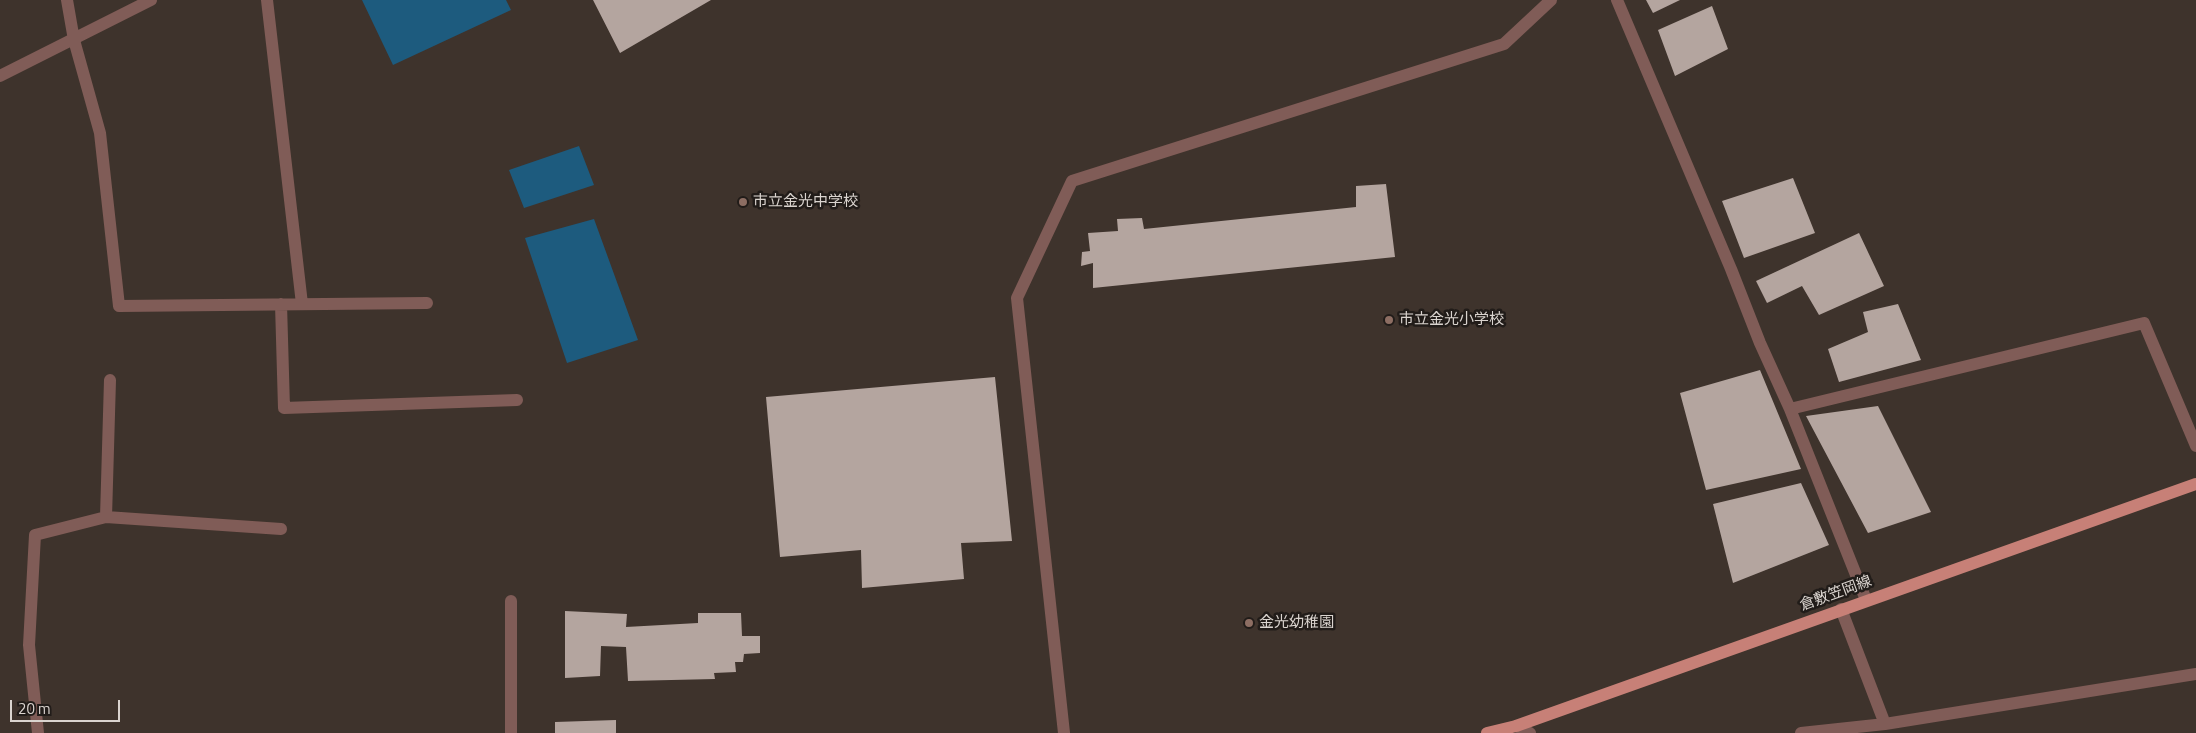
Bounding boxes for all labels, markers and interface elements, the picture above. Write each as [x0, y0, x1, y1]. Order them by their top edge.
place label: 市立金光中学校 [753, 193, 858, 211]
marker: 市立金光中学校 [737, 196, 749, 208]
place label: 市立金光小学校 [1399, 311, 1504, 329]
marker: 市立金光小学校 [1383, 314, 1395, 326]
street label: 倉敷笠岡線 [1798, 573, 1874, 615]
place label: 金光幼稚園 [1259, 614, 1334, 632]
marker: 金光幼稚園 [1243, 617, 1255, 629]
scale bar [12, 690, 122, 722]
text: 20 m [18, 697, 51, 720]

